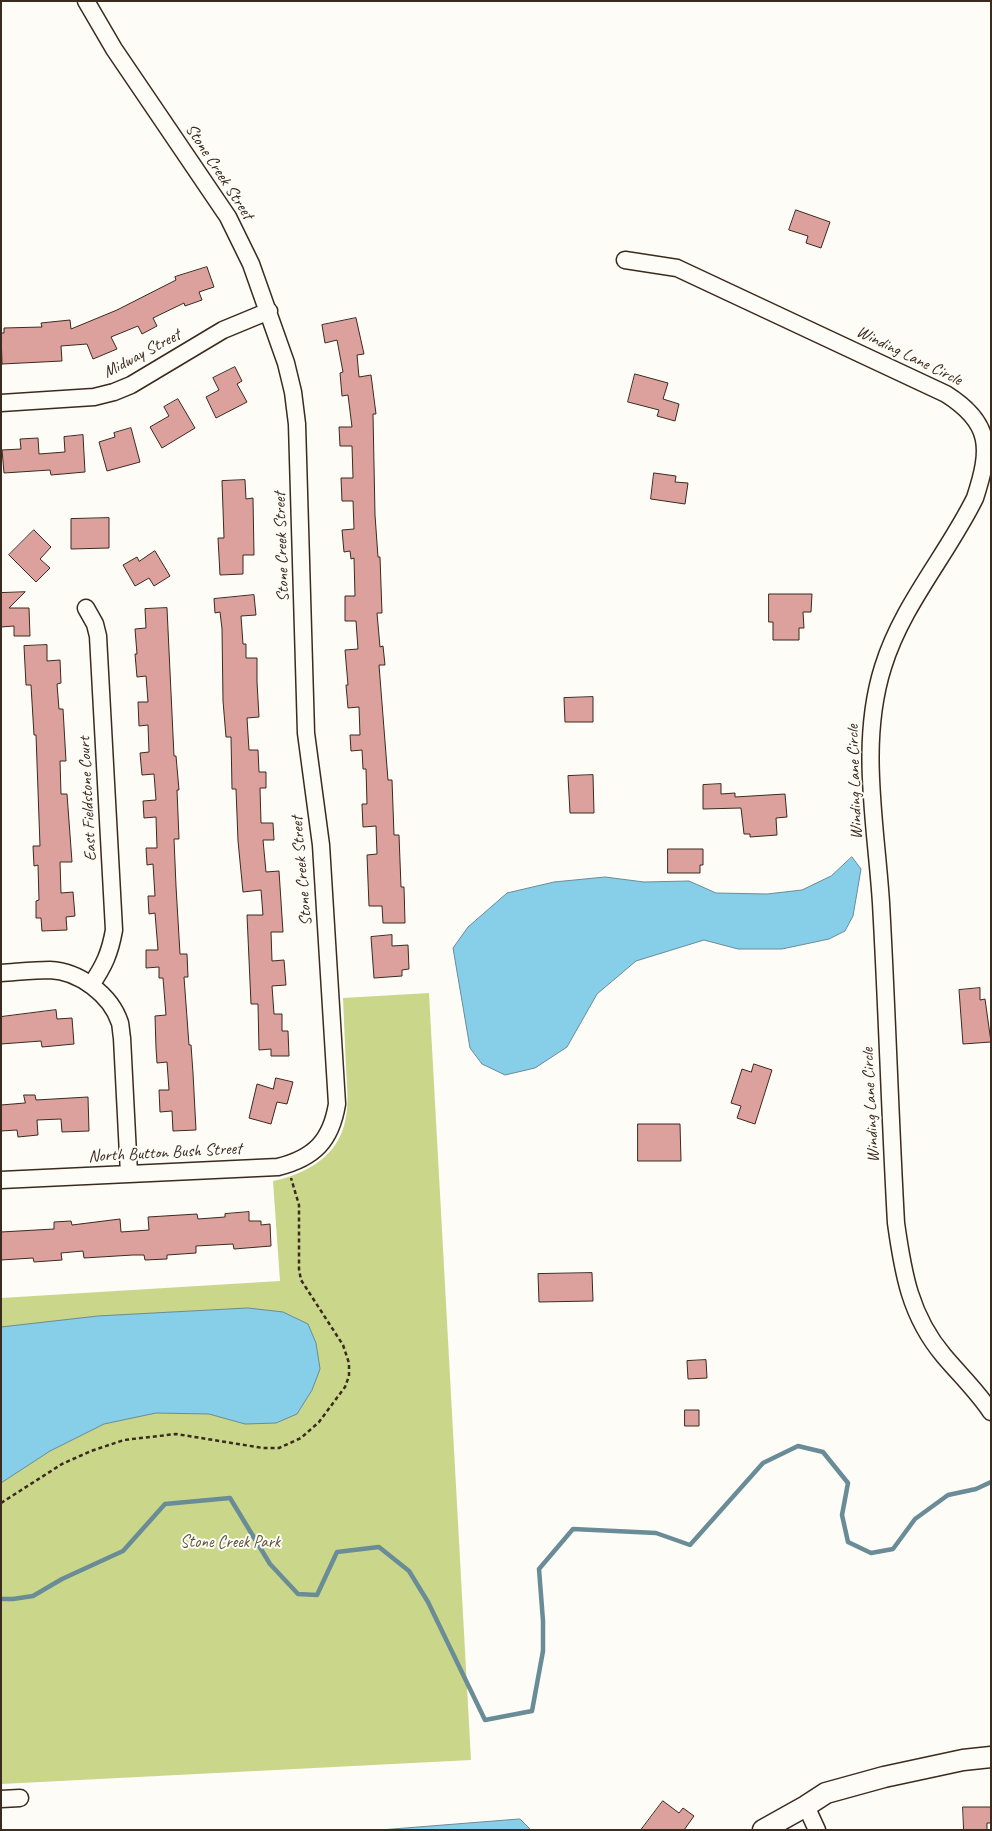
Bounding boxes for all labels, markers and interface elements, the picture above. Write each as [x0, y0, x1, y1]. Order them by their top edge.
street label: Stone Creek Street [180, 120, 258, 224]
street label: Winding Lane Circle [853, 322, 965, 390]
street label: Midway Street [100, 325, 184, 383]
street label: Stone Creek Street [270, 492, 294, 602]
street label: Winding Lane Circle [843, 724, 867, 840]
street label: East Fieldstone Court [75, 736, 101, 862]
street label: Stone Creek Street [287, 815, 317, 927]
street label: Winding Lane Circle [858, 1047, 884, 1163]
street label: North Button Bush Street [88, 1139, 242, 1167]
park label: Stone Creek Park [180, 1533, 280, 1553]

